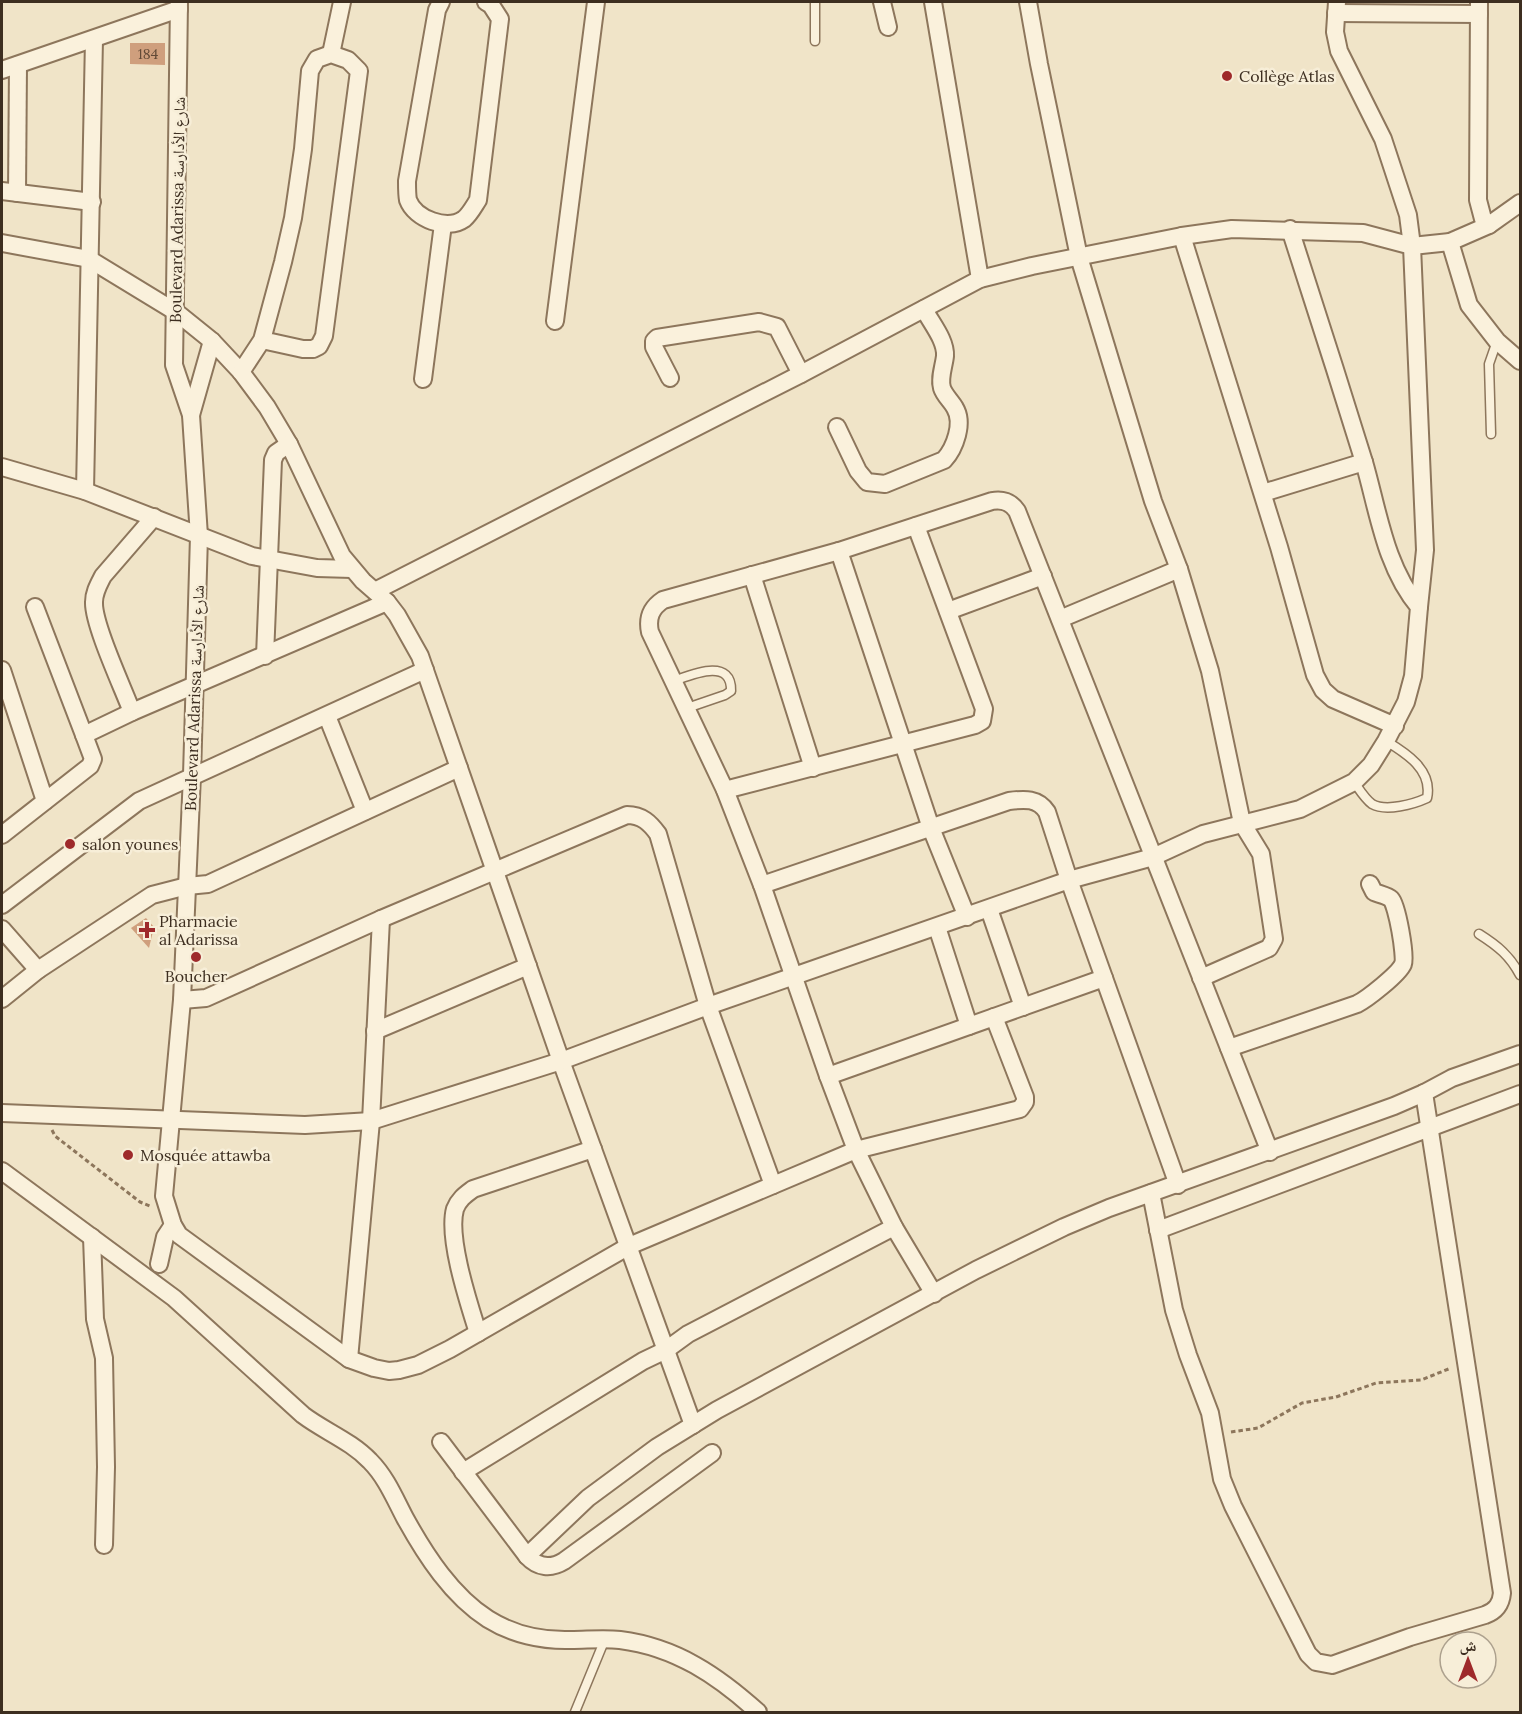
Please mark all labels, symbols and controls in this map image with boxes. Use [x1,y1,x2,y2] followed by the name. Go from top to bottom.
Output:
[138,45,159,63] house number: 184
[1239,66,1335,86] place label: Collège Atlas
[1220,69,1234,83] marker: Collège Atlas
[165,97,190,323] street label: Boulevard Adarissa شارع الأدارسة
[180,585,209,811] street label: Boulevard Adarissa شارع الأدارسة
[82,834,178,854] place label: salon younes
[63,837,77,851] marker: salon younes
[159,911,238,949] place label: Pharmacie al Adarissa
[140,923,154,937] marker: Pharmacie al Adarissa
[189,950,203,964] marker: Boucher
[165,966,227,986] place label: Boucher
[140,1145,271,1165] place label: Mosquée attawba
[121,1148,135,1162] marker: Mosquée attawba
[1438,1630,1498,1690] north arrow
[1460,1635,1477,1655] text: ش

